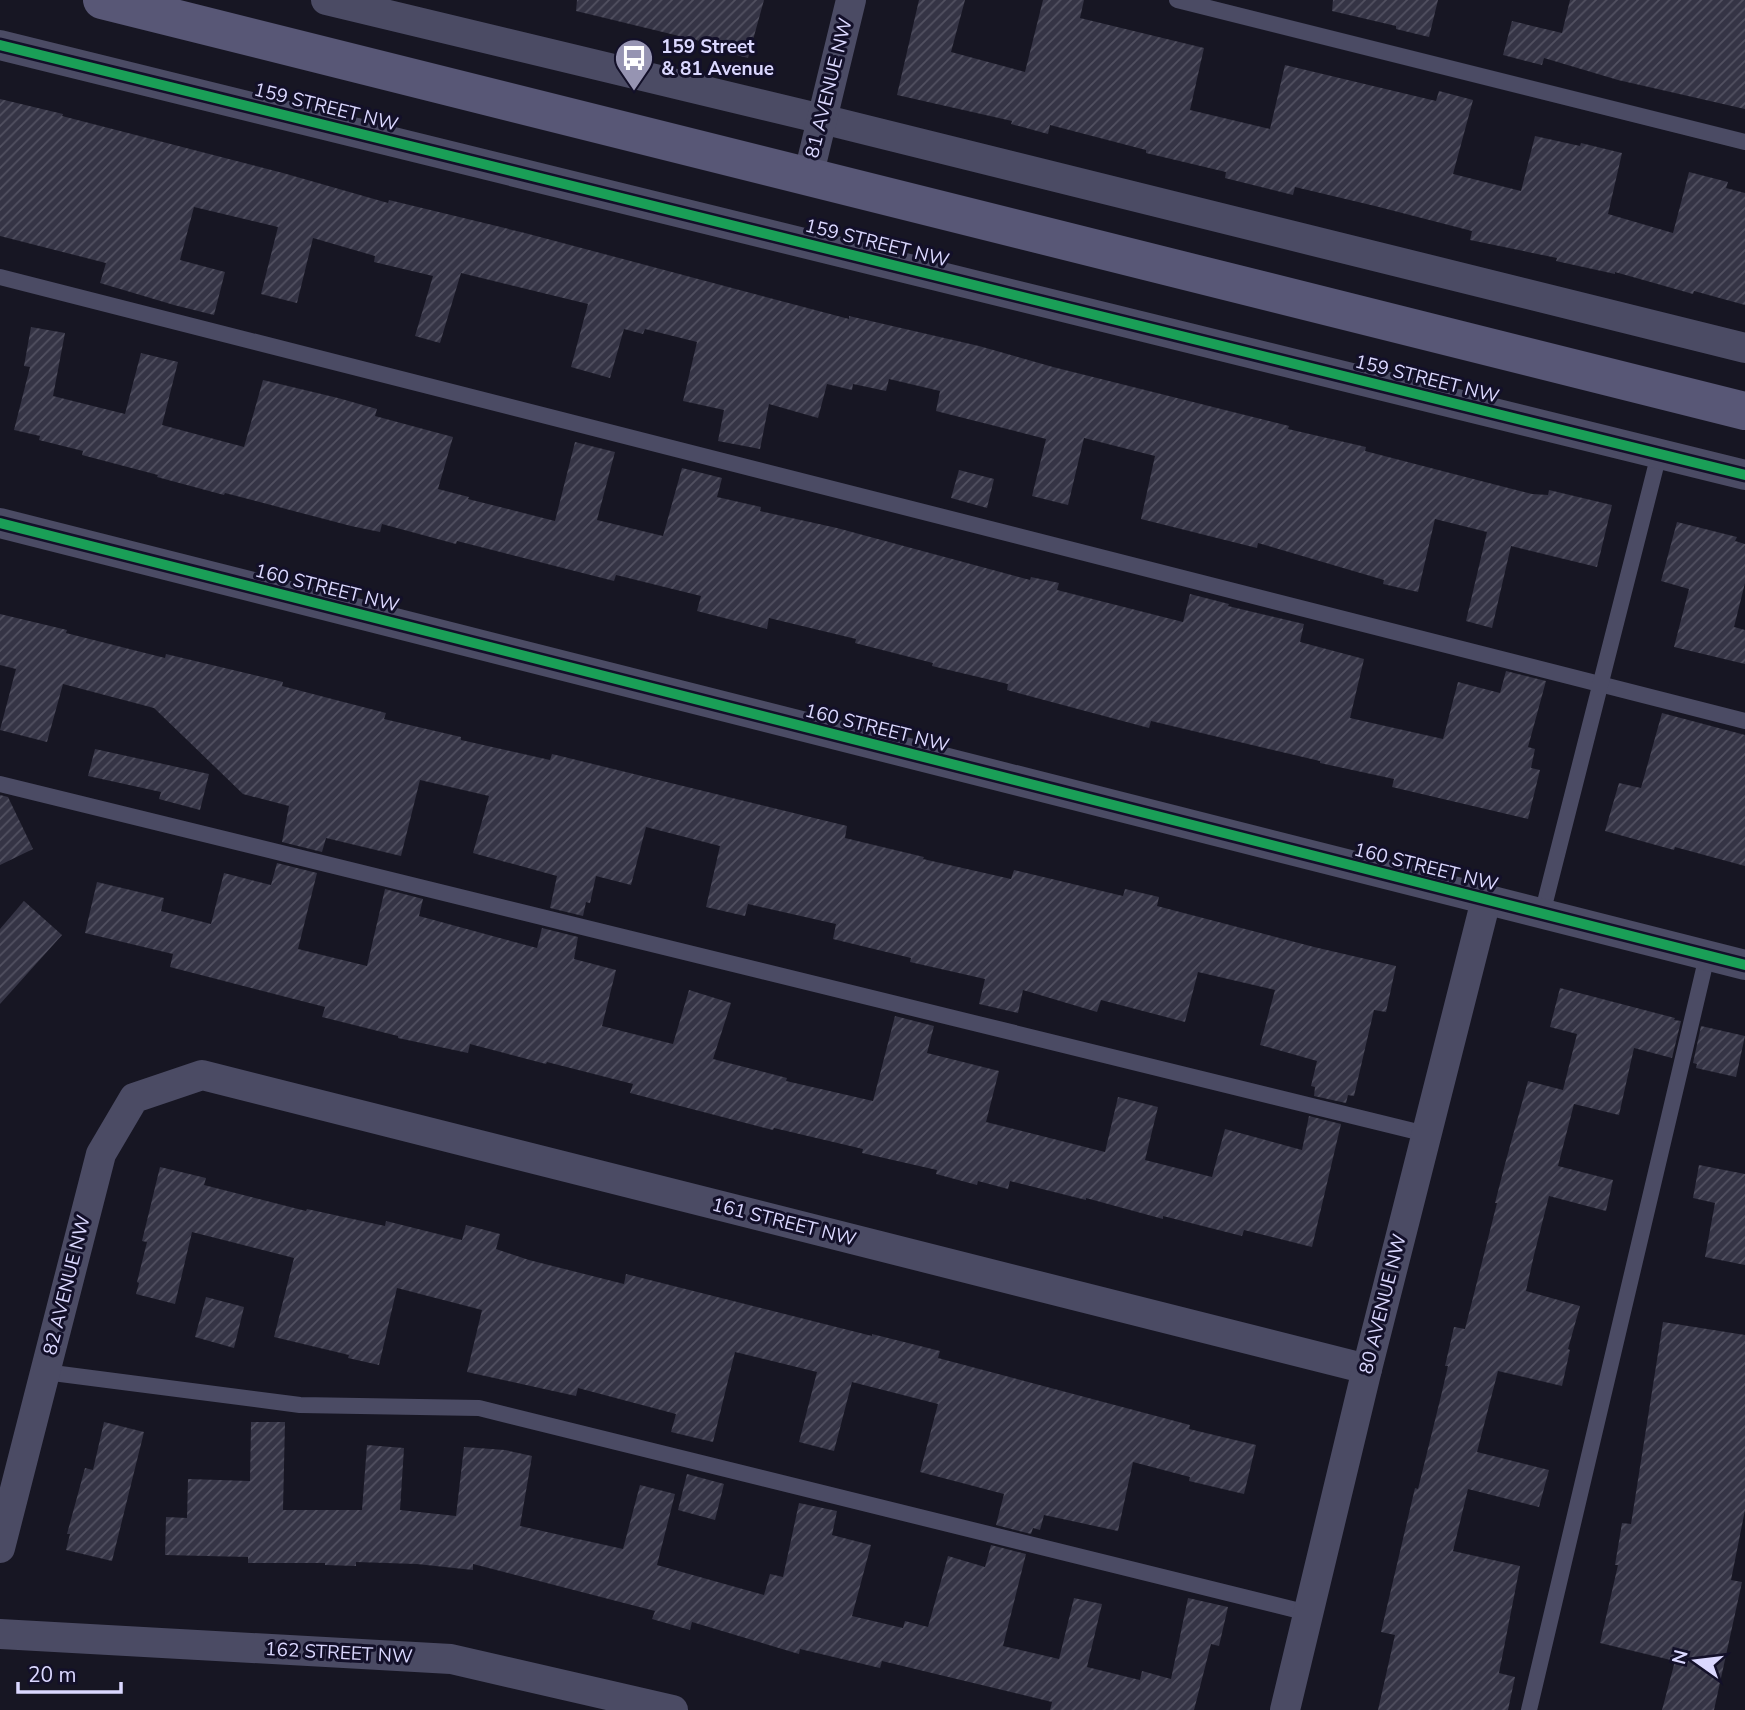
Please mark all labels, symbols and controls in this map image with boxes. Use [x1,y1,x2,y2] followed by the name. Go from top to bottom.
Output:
[799,15,859,161] street label: 81 AVENUE NW
[661,34,774,82] place label: 159 Street & 81 Avenue
[613,37,655,92] bus stop icon: 159 Street & 81 Avenue
[251,77,401,138] street label: 159 STREET NW
[802,213,952,274] street label: 159 STREET NW
[1352,349,1502,410] street label: 159 STREET NW
[252,558,402,619] street label: 160 STREET NW
[802,698,952,759] street label: 160 STREET NW
[1351,837,1501,898] street label: 160 STREET NW
[709,1192,859,1253] street label: 161 STREET NW
[37,1212,97,1358] street label: 82 AVENUE NW
[1353,1231,1413,1377] street label: 80 AVENUE NW
[1661,1626,1731,1696] north arrow
[264,1636,414,1670] street label: 162 STREET NW
[1666,1647,1695,1667] text: N
[18,1650,121,1694] scale bar
[28,1661,77,1689] text: 20 m

